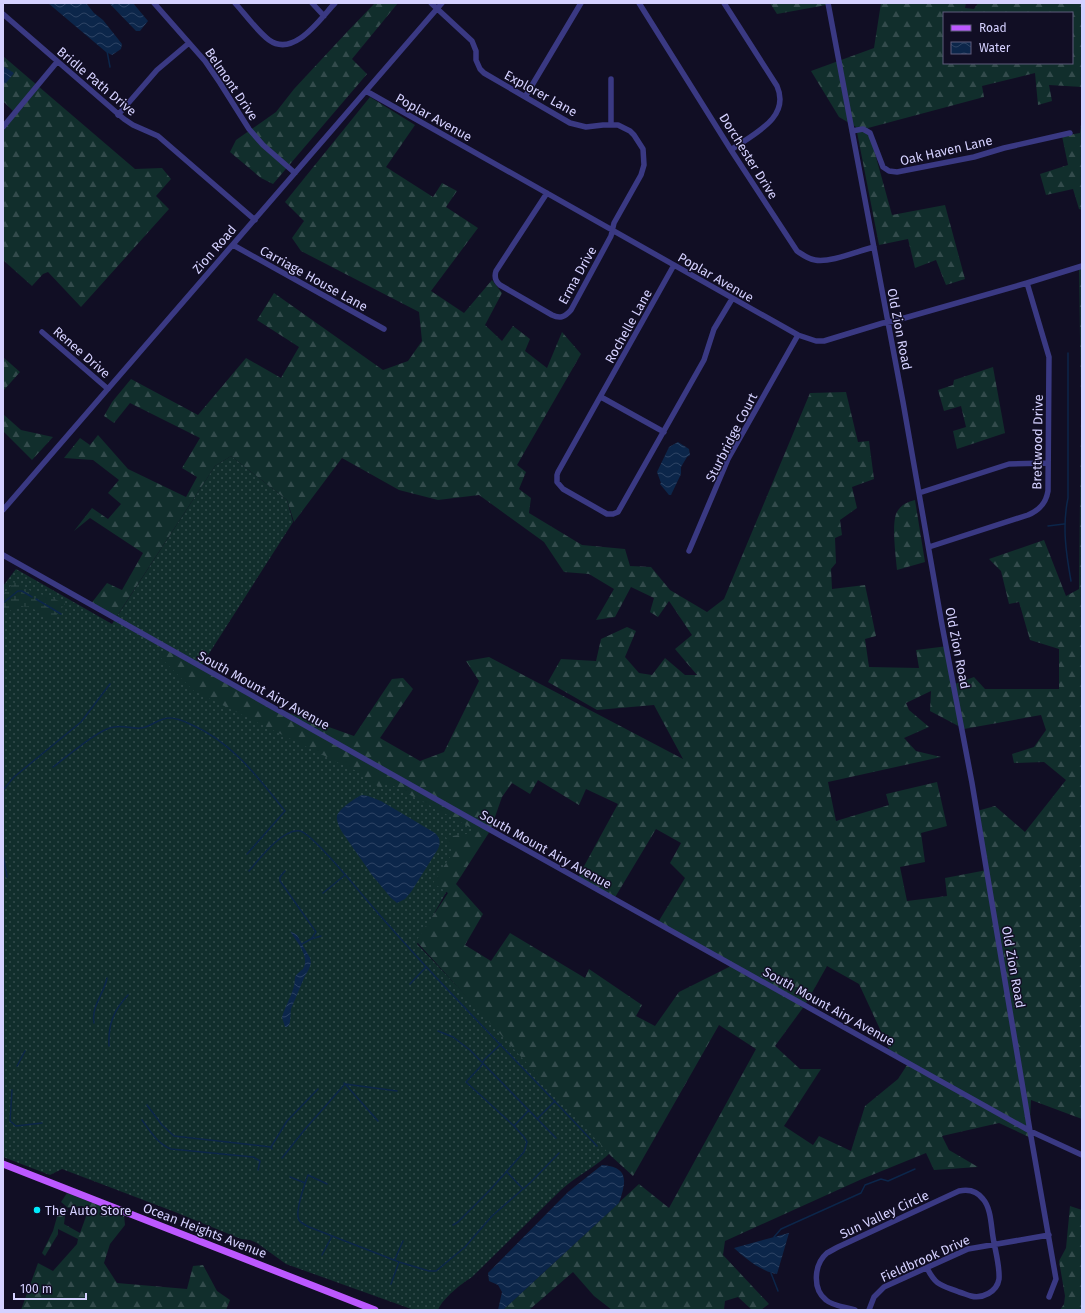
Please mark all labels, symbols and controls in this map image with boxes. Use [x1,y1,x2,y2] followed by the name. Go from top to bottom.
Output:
[943,12,1073,64] legend
[979,21,1007,35] text: Road
[979,41,1011,55] text: Water
[54,44,139,119] street label: Bridle Path Drive
[202,45,261,123] street label: Belmont Drive
[502,67,580,120] street label: Explorer Lane
[393,90,475,145] street label: Poplar Avenue
[716,111,781,202] street label: Dorchester Drive
[898,133,994,168] street label: Oak Haven Lane
[189,222,239,277] street label: Zion Road
[257,243,370,314] street label: Carriage House Lane
[555,244,600,307] street label: Erma Drive
[675,250,756,305] street label: Poplar Avenue
[602,287,655,366] street label: Rochelle Lane
[884,287,915,371] street label: Old Zion Road
[50,324,113,381] street label: Renee Drive
[703,390,760,484] street label: Sturbridge Court
[1029,394,1046,490] street label: Brettwood Drive
[942,606,973,690] street label: Old Zion Road
[195,648,332,733] street label: South Mount Airy Avenue
[477,807,614,892] street label: South Mount Airy Avenue
[999,925,1028,1009] street label: Old Zion Road
[760,964,897,1049] street label: South Mount Airy Avenue
[837,1187,931,1242] street label: Sun Valley Circle
[141,1200,269,1261] street label: Ocean Heights Avenue
[45,1203,131,1218] place label: The Auto Store
[32,1205,42,1215] marker: The Auto Store
[878,1232,972,1285] street label: Fieldbrook Drive
[14,1275,86,1301] scale bar
[20,1282,52,1296] text: 100 m

